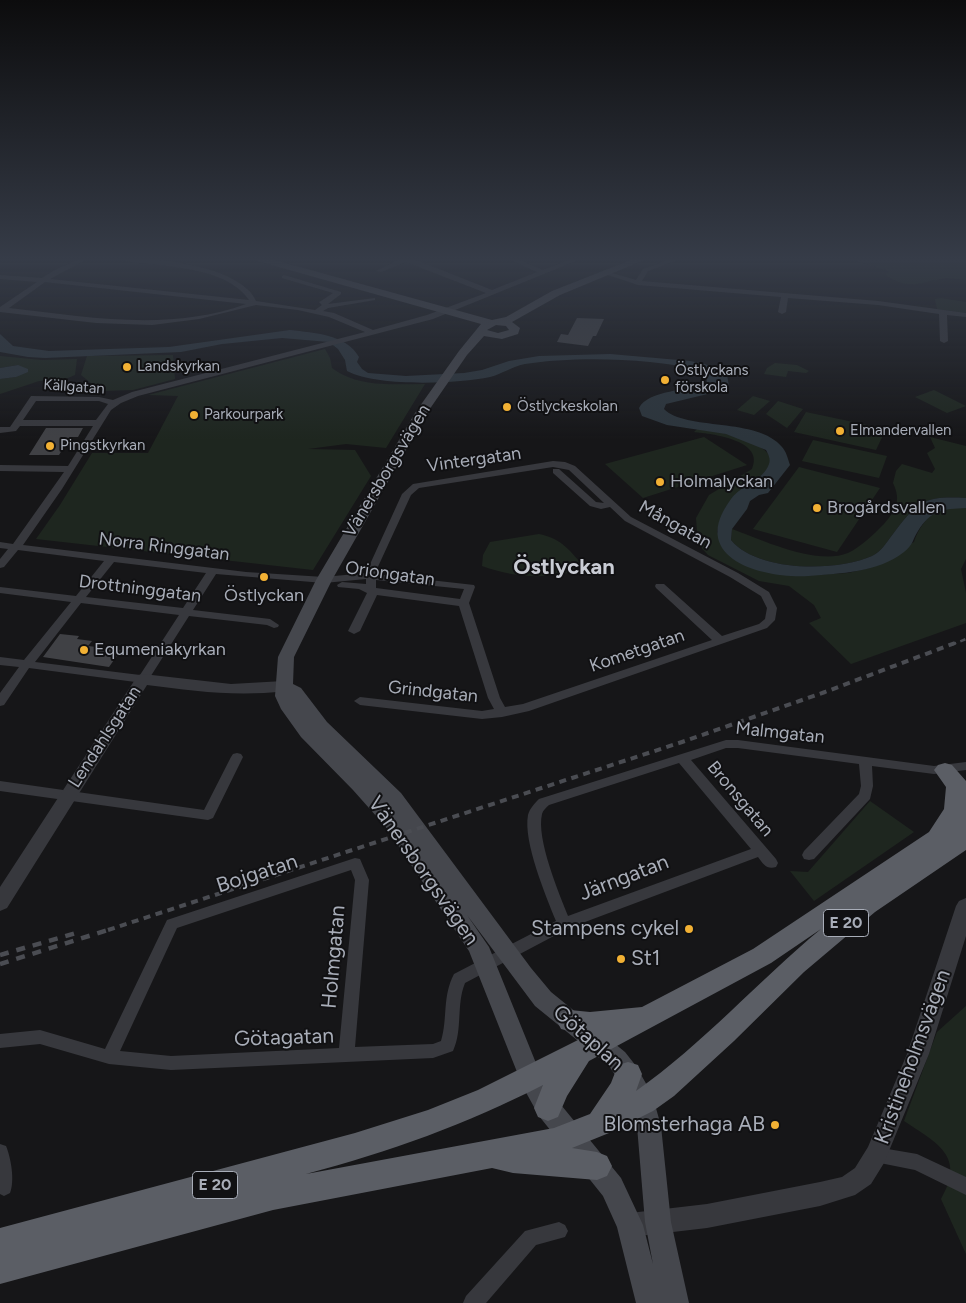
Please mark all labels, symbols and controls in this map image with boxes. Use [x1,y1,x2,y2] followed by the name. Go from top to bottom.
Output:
[137,358,220,376] place label: Landskyrkan
[121,361,133,373] marker: Landskyrkan
[675,362,749,397] place label: Östlyckans förskola
[659,374,671,386] marker: Östlyckans förskola
[43,376,105,398] street label: Källgatan
[517,398,618,416] place label: Östlyckeskolan
[339,401,435,541] street label: Vänersborgsvägen
[501,401,513,413] marker: Östlyckeskolan
[204,406,283,424] place label: Parkourpark
[188,409,200,421] marker: Parkourpark
[850,422,951,440] place label: Elmandervallen
[834,425,846,437] marker: Elmandervallen
[60,437,145,455] place label: Pingstkyrkan
[44,440,56,452] marker: Pingstkyrkan
[425,443,523,477] street label: Vintergatan
[670,471,773,493] place label: Holmalyckan
[654,476,666,488] marker: Holmalyckan
[635,496,715,554] street label: Mångatan
[827,497,945,519] place label: Brogårdsvallen
[811,502,823,514] marker: Brogårdsvallen
[97,528,231,566] street label: Norra Ringgatan
[513,555,615,581] district label: Östlyckan
[344,557,436,591] street label: Oriongatan
[78,571,202,607] street label: Drottninggatan
[258,571,270,583] marker: Östlyckan
[224,585,304,607] place label: Östlyckan
[587,625,687,677] street label: Kometgatan
[94,639,226,661] place label: Equmeniakyrkan
[78,644,90,656] marker: Equmeniakyrkan
[387,677,479,707] street label: Grindgatan
[64,682,146,792] street label: Lendahlsgatan
[734,718,826,748] street label: Malmgatan
[702,757,778,841] street label: Bronsgatan
[362,792,484,950] street label: Vänersborgsvägen
[213,849,301,899] street label: Bojgatan
[576,849,672,907] street label: Järngatan
[317,904,351,1010] street label: Holmgatan
[824,910,868,936] road number: E 20
[531,916,679,942] place label: Stampens cykel
[683,923,695,935] marker: Stampens cykel
[631,946,661,972] place label: St1
[615,953,627,965] marker: St1
[870,966,956,1148] street label: Kristineholmsvägen
[548,1000,628,1076] street label: Götaplan
[234,1024,334,1052] street label: Götagatan
[604,1112,765,1138] place label: Blomsterhaga AB
[769,1119,781,1131] marker: Blomsterhaga AB
[192,1172,238,1198] road number: E 20

